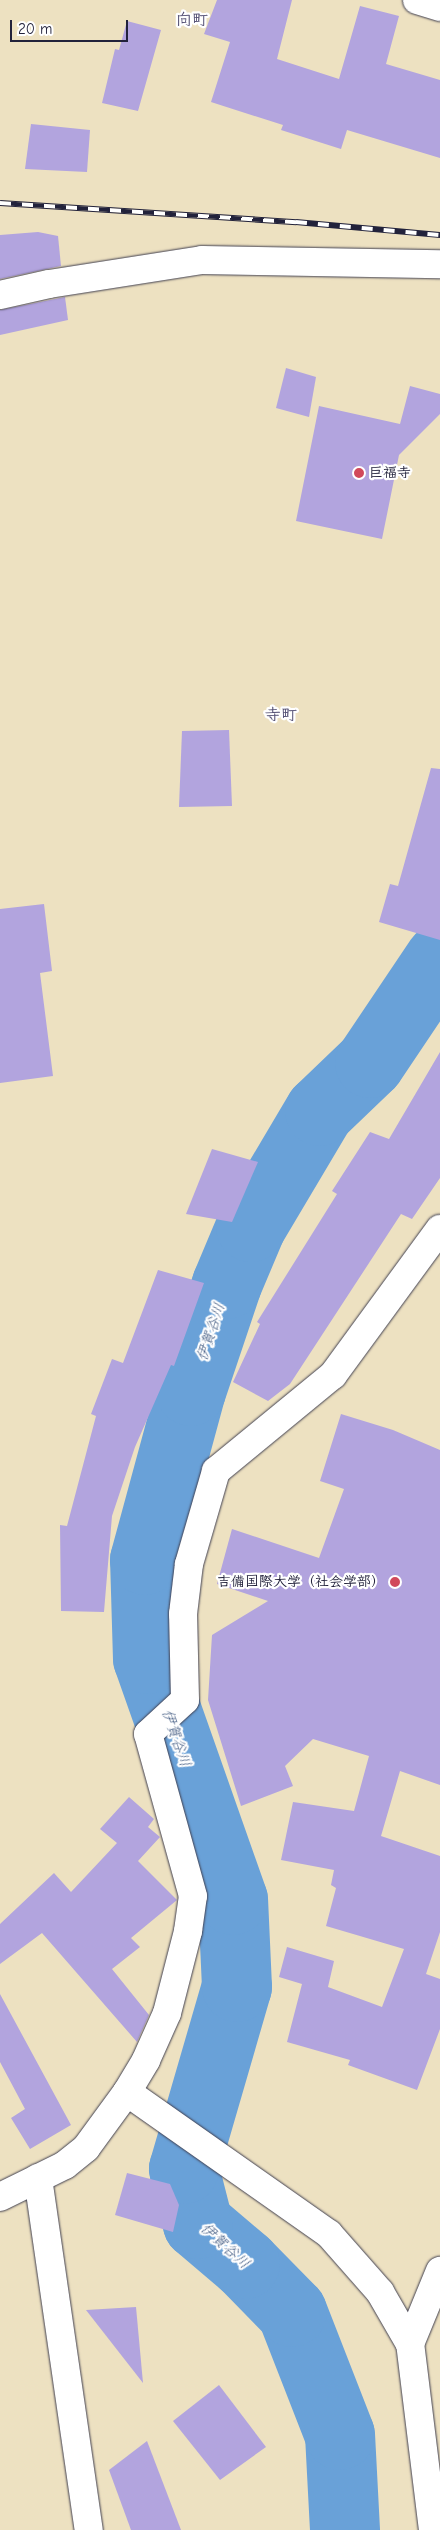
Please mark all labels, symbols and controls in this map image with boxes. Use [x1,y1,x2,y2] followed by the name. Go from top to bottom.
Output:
[12,10,130,42] scale bar
[176,10,208,30] district label: 向町
[18,20,52,38] text: 20 m
[369,465,411,481] place label: 巨福寺
[353,467,365,479] marker: 巨福寺
[265,705,297,725] district label: 寺町
[193,1301,229,1363] water label: 伊賀谷川
[217,1574,385,1590] place label: 吉備国際大学（社会学部）
[389,1576,401,1588] marker: 吉備国際大学（社会学部）
[158,1707,194,1769] water label: 伊賀谷川
[197,2219,253,2273] water label: 伊賀谷川

